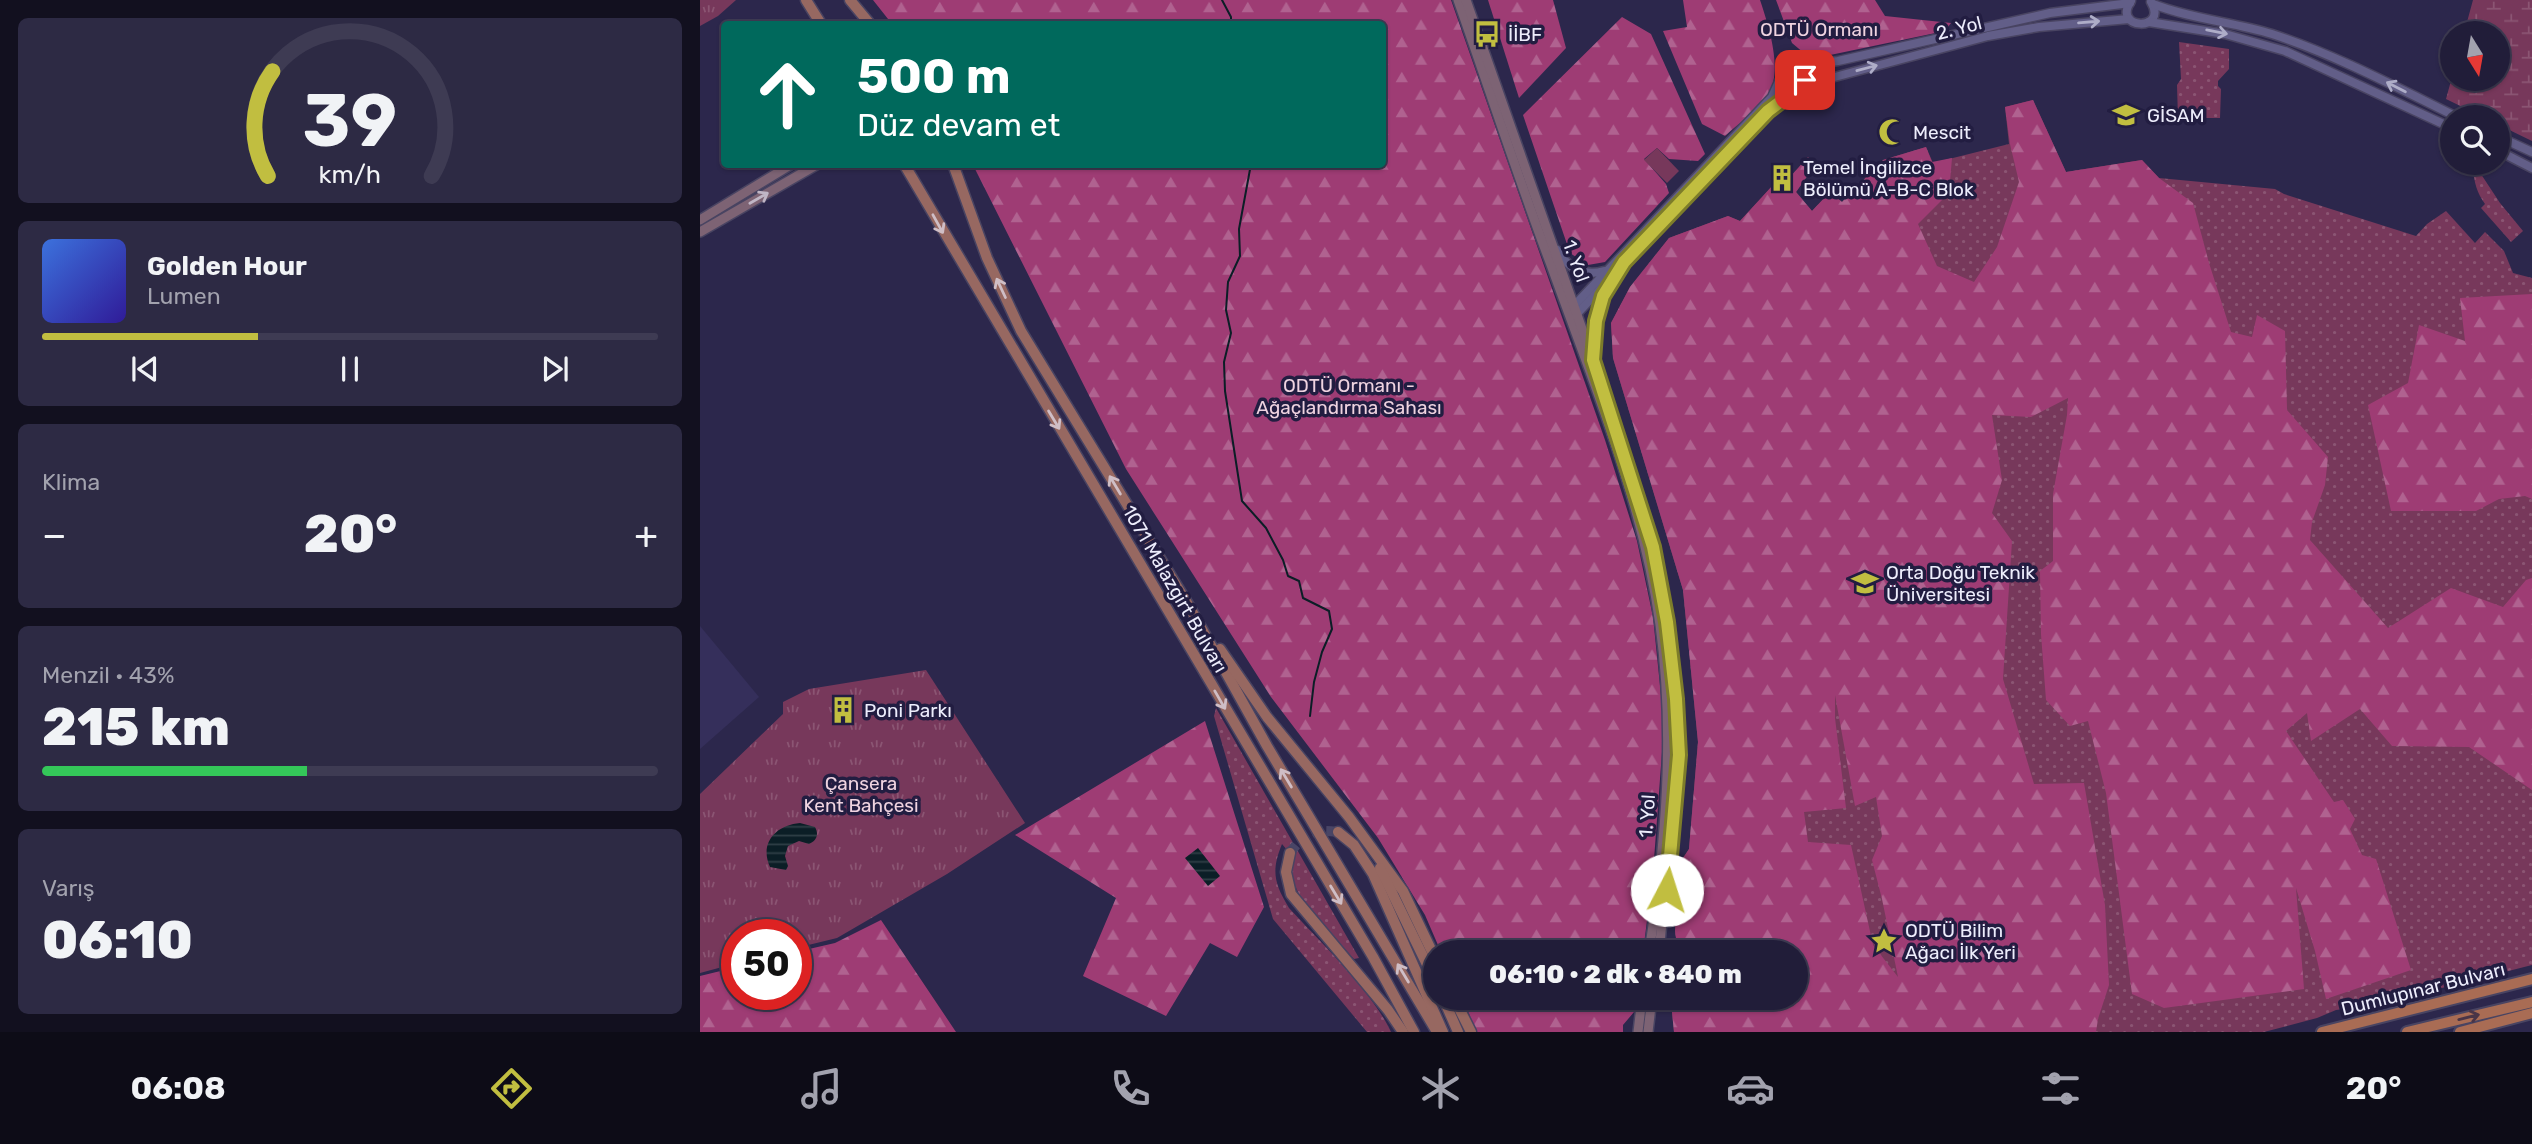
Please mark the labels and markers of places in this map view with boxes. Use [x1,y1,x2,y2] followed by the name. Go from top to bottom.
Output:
[1472,19,1502,49] bus stop icon: İİBF
[1508,23,1542,46] place label: İİBF
[1775,50,1835,110] pin
[2111,100,2141,130] school or university icon: GİSAM
[2147,104,2205,127] place label: GİSAM
[1877,117,1907,147] mosque icon: Mescit
[1913,121,1972,144] place label: Mescit
[1803,156,1974,201] place label: Temel İngilizce Bölümü A-B-C Blok
[1767,163,1797,193] building icon: Temel İngilizce Bölümü A-B-C Blok
[1886,561,2035,606] place label: Orta Doğu Teknik Üniversitesi
[1850,568,1880,598] school or university icon: Orta Doğu Teknik Üniversitesi
[828,695,858,725] building icon: Poni Parkı
[864,699,952,722] place label: Poni Parkı
[1905,919,2016,964] place label: ODTÜ Bilim Ağacı İlk Yeri
[1869,926,1899,956] place icon: ODTÜ Bilim Ağacı İlk Yeri

